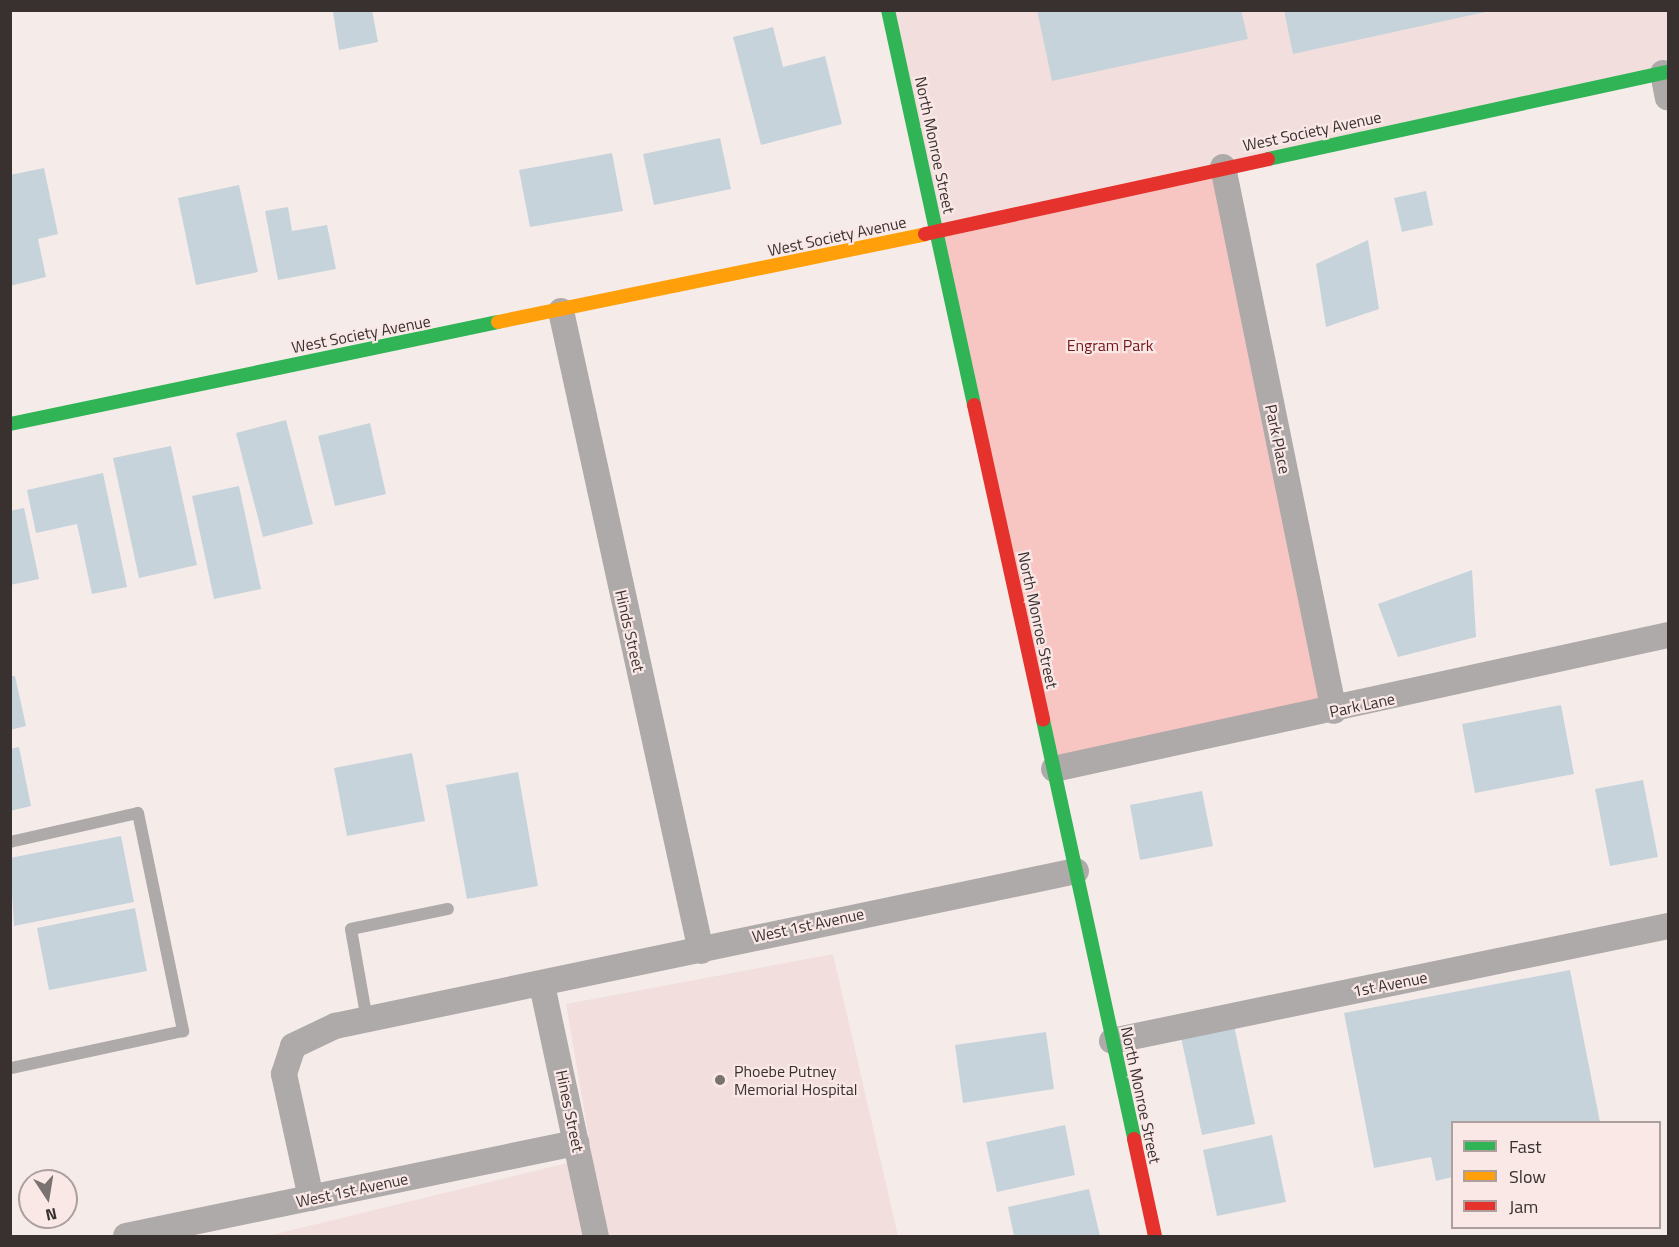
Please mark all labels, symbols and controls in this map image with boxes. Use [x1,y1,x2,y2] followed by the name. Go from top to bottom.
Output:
[911,75,959,215] street label: North Monroe Street
[1241,107,1383,155] street label: West Society Avenue
[766,212,908,260] street label: West Society Avenue
[290,311,432,357] street label: West Society Avenue
[1067,335,1153,355] park label: Engram Park
[1261,403,1295,475] street label: Park Place
[1014,550,1062,690] street label: North Monroe Street
[611,588,649,674] street label: Hinds Street
[1327,689,1397,721] street label: Park Lane
[750,904,866,946] street label: West 1st Avenue
[1351,967,1429,1001] street label: 1st Avenue
[1117,1025,1165,1165] street label: North Monroe Street
[734,1061,857,1099] place label: Phoebe Putney Memorial Hospital
[552,1068,588,1154] street label: Hines Street
[711,1071,729,1089] marker: Phoebe Putney Memorial Hospital
[1451,1121,1661,1229] legend
[1509,1133,1542,1160] text: Fast
[1509,1163,1546,1190] text: Slow
[18,1169,78,1229] north arrow
[294,1169,410,1211] street label: West 1st Avenue
[1509,1193,1538,1220] text: Jam
[43,1202,59,1228] text: N

